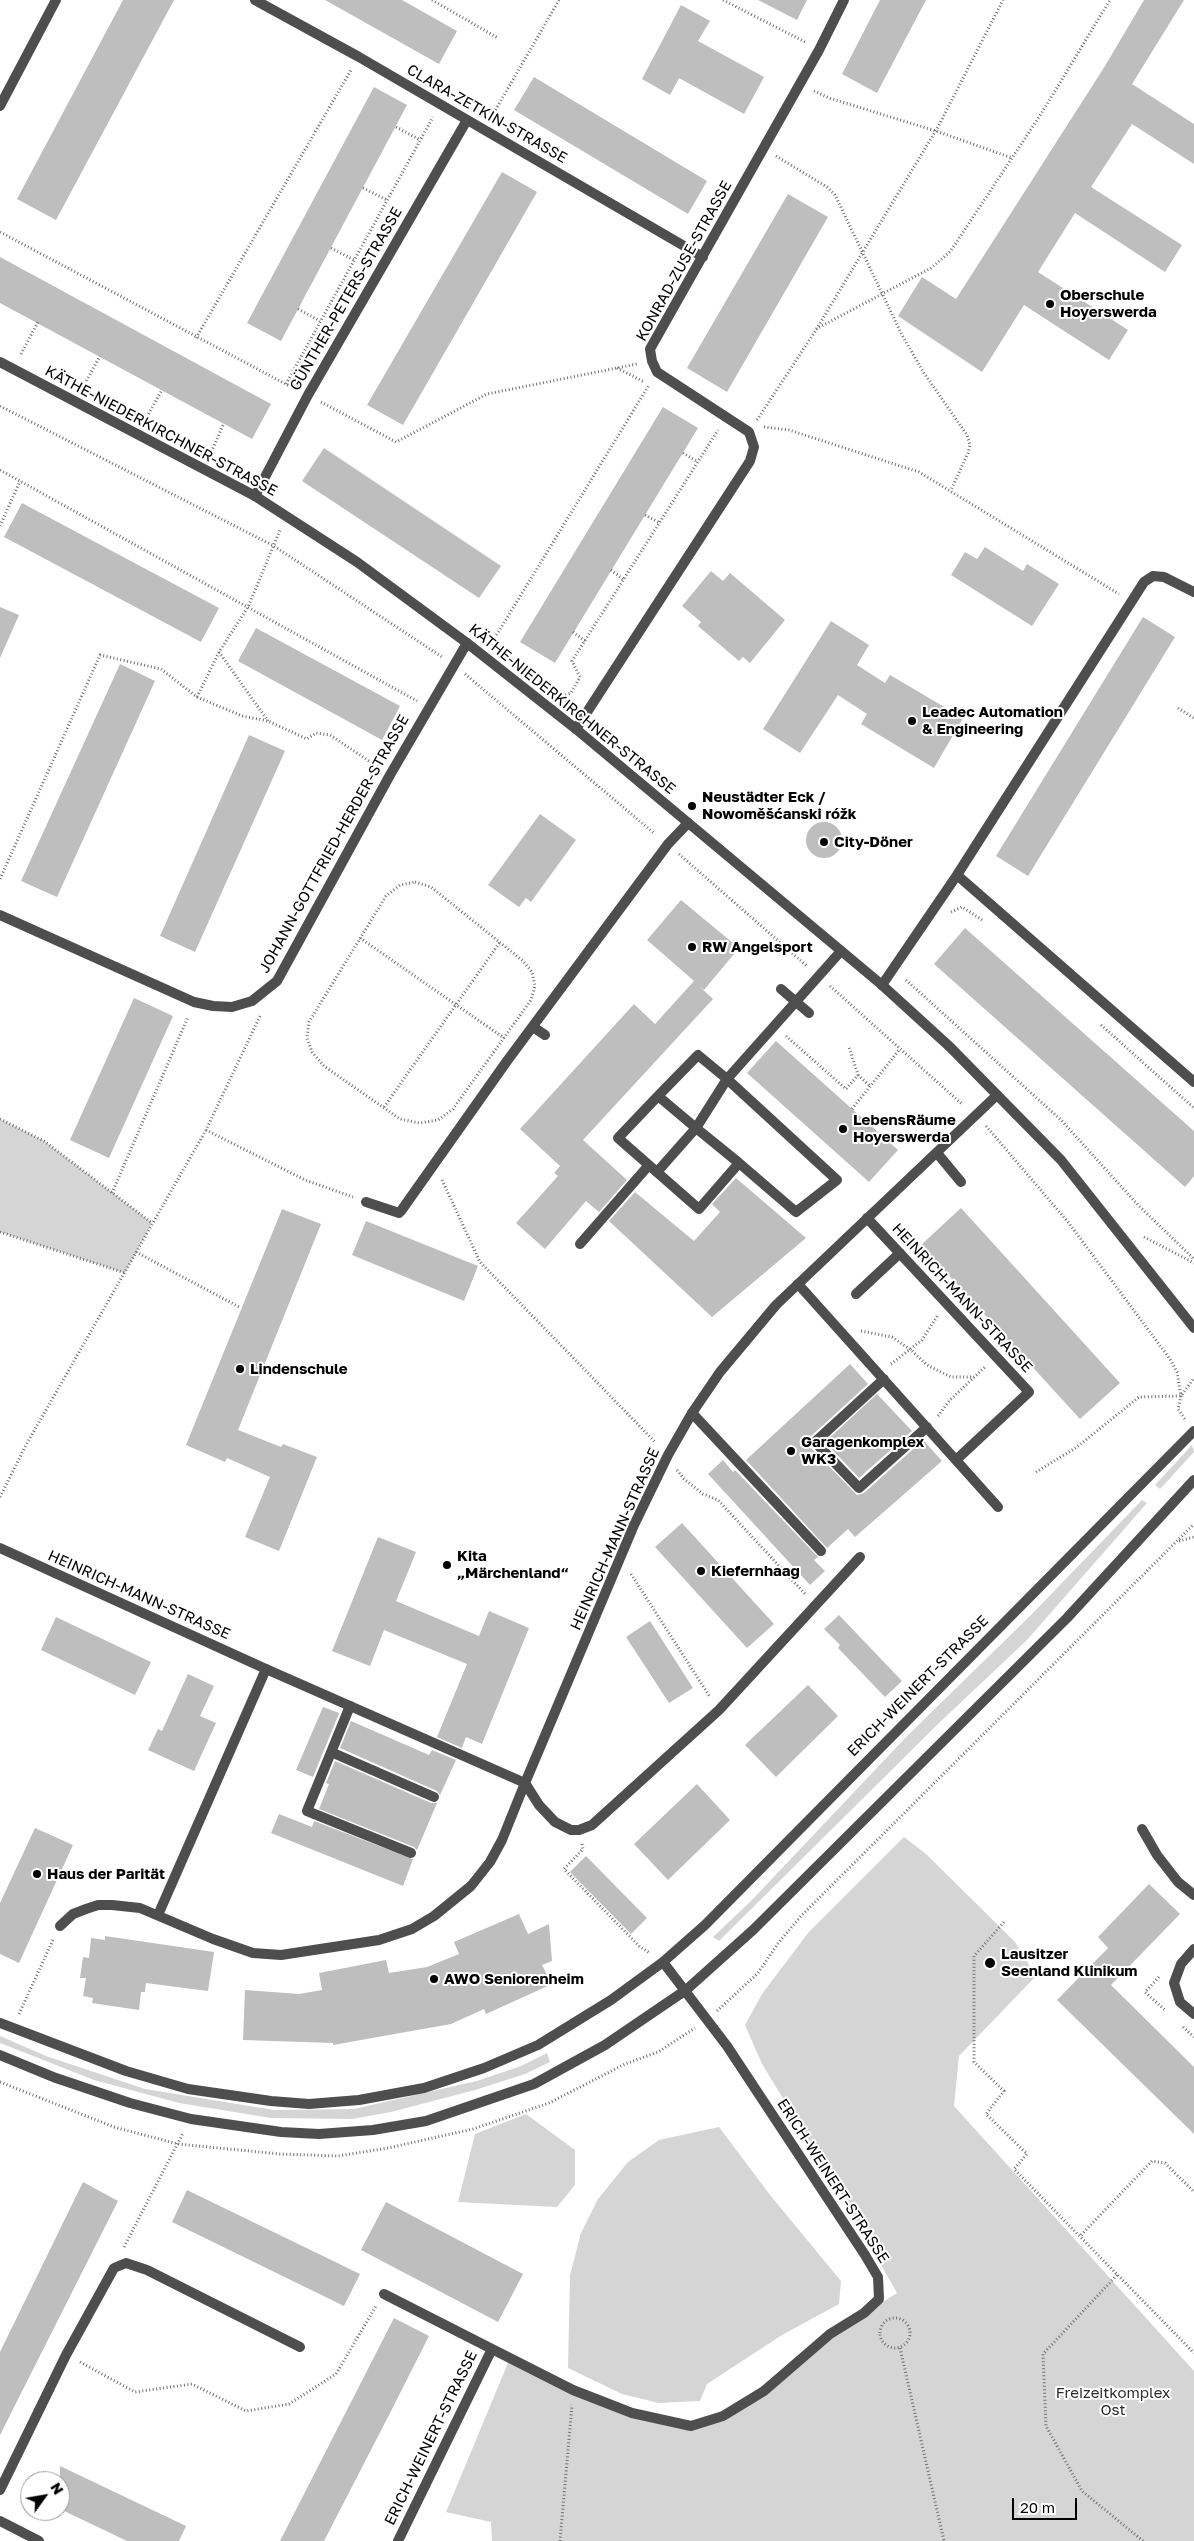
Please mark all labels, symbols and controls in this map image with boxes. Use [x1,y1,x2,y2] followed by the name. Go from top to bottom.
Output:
[404,61,570,167] street label: CLARA-ZETKIN-STRASSE
[632,178,736,344] street label: KONRAD-ZUSE-STRASSE
[286,204,406,394] street label: GÜNTHER-PETERS-STRASSE
[1060,286,1157,321] place label: Oberschule Hoyerswerda
[1044,298,1056,310] marker: Oberschule Hoyerswerda
[42,362,280,500] street label: KÄTHE-NIEDERKIRCHNER-STRASSE
[465,620,679,798] street label: KÄTHE-NIEDERKIRCHNER-STRASSE
[922,703,1063,738] place label: Leadec Automation & Engineering
[255,712,413,976] street label: JOHANN-GOTTFRIED-HERDER-STRASSE
[906,715,918,727] marker: Leadec Automation & Engineering
[702,788,856,823] place label: Neustädter Eck / Nowoměšćanski róžk
[686,800,698,812] marker: Neustädter Eck / Nowoměšćanski róžk
[834,833,913,851] place label: City-Döner
[818,836,830,848] marker: City-Döner
[702,938,813,956] place label: RW Angelsport
[686,941,698,953] marker: RW Angelsport
[853,1111,956,1146] place label: LebensRäume Hoyerswerda
[837,1123,849,1135] marker: LebensRäume Hoyerswerda
[888,1220,1036,1376] street label: HEINRICH-MANN-STRASSE
[250,1360,348,1378] place label: Lindenschule
[234,1363,246,1375] marker: Lindenschule
[801,1433,924,1468] place label: Garagenkomplex WK3
[567,1445,663,1633] street label: HEINRICH-MANN-STRASSE
[785,1445,797,1457] marker: Garagenkomplex WK3
[45,1547,233,1643] street label: HEINRICH-MANN-STRASSE
[457,1547,569,1582] place label: Kita „Märchenland“
[441,1559,453,1571] marker: Kita „Märchenland“
[711,1562,800,1580] place label: Kiefernhaag
[695,1565,707,1577] marker: Kiefernhaag
[844,1612,992,1760] street label: ERICH-WEINERT-STRASSE
[47,1865,165,1883] place label: Haus der Parität
[31,1868,43,1880] marker: Haus der Parität
[1001,1945,1137,1980] place label: Lausitzer Seenland Klinikum
[983,1956,997,1970] marker: Lausitzer Seenland Klinikum
[444,1970,584,1988] place label: AWO Seniorenheim
[428,1973,440,1985] marker: AWO Seniorenheim
[773,2096,893,2266] street label: ERICH-WEINERT-STRASSE
[381,2348,481,2528] street label: ERICH-WEINERT-STRASSE
[1056,2384,1170,2419] park label: Freizeitkomplex Ost
[20,2471,70,2521] north arrow
[47,2479,67,2497] text: N
[1014,2488,1079,2520] scale bar
[1020,2498,1055,2516] text: 20 m

